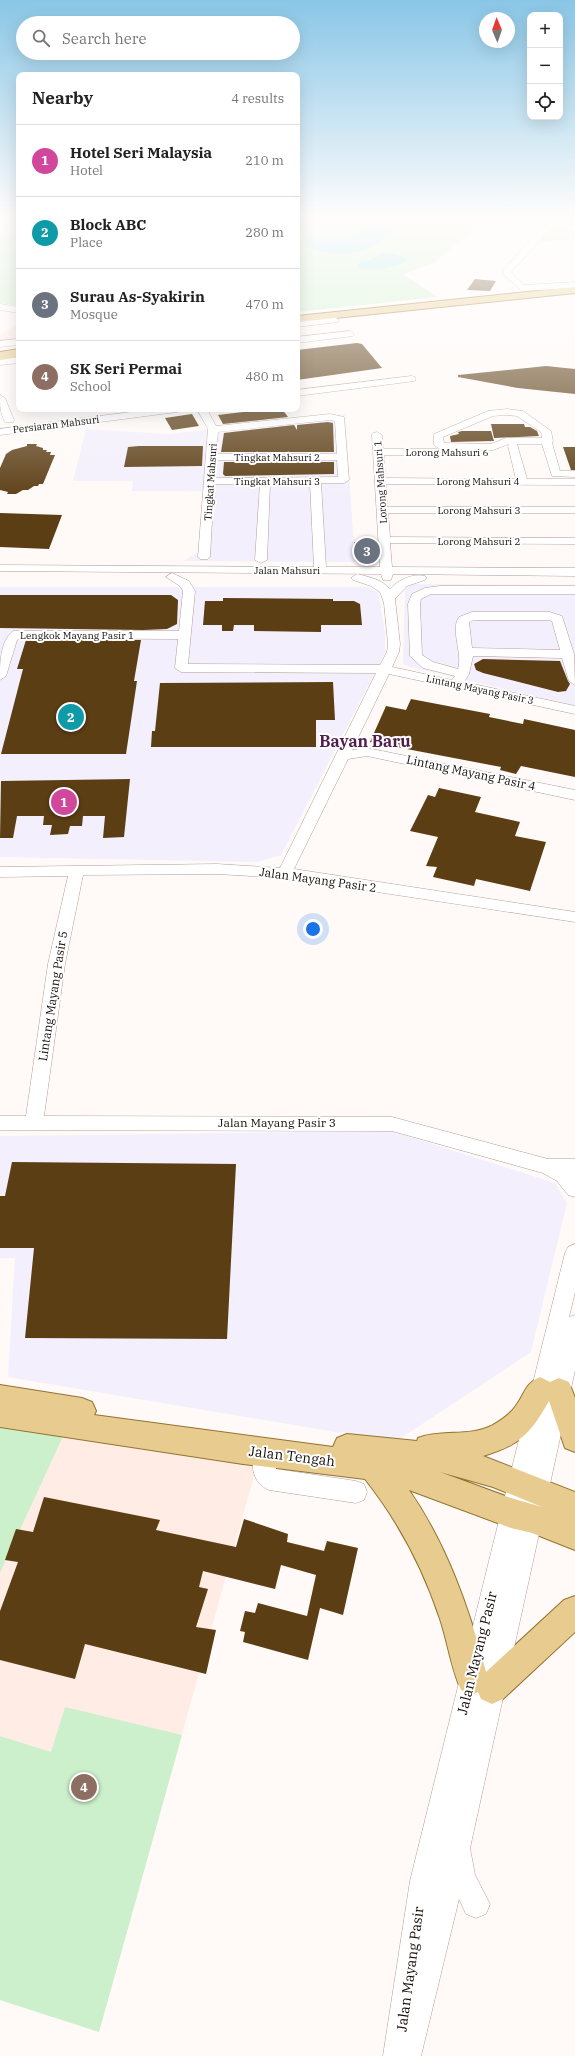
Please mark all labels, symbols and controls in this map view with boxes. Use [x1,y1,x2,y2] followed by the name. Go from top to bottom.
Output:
[479,12,515,48] north arrow
[527,12,563,120] map controls
[527,12,563,48] button: +
[16,16,300,60] search box
[30,27,52,49] icon: search
[62,29,147,48] text: Search here
[527,48,563,84] button: −
[527,84,563,120] button: locate
[32,87,93,109] text: Nearby
[231,90,284,107] text: 4 results
[70,143,212,162] text: Hotel Seri Malaysia
[41,152,49,169] text: 1
[245,152,284,169] text: 210 m
[70,162,103,179] text: Hotel
[70,215,146,234] text: Block ABC
[41,224,49,241] text: 2
[245,224,284,241] text: 280 m
[70,234,103,251] text: Place
[70,287,205,306] text: Surau As-Syakirin
[41,296,49,313] text: 3
[245,296,284,313] text: 470 m
[70,306,118,323] text: Mosque
[70,359,182,378] text: SK Seri Permai
[41,368,49,385] text: 4
[245,368,284,385] text: 480 m
[70,378,111,395] text: School
[12,413,100,436] street label: Persiaran Mahsuri
[371,440,390,524] street label: Lorong Mahsuri 1
[201,443,220,521] street label: Tingkat Mahsuri
[405,446,489,459] street label: Lorong Mahsuri 6
[234,451,320,464] street label: Tingkat Mahsuri 2
[234,475,320,488] street label: Tingkat Mahsuri 3
[436,475,520,488] street label: Lorong Mahsuri 4
[437,504,521,517] street label: Lorong Mahsuri 3
[437,535,521,548] street label: Lorong Mahsuri 2
[354,536,380,566] pin: 3
[254,564,320,577] street label: Jalan Mahsuri
[20,629,134,642] street label: Lengkok Mayang Pasir 1
[425,672,535,707] street label: Lintang Mayang Pasir 3
[58,702,84,732] pin: 2
[319,731,411,751] district label: Bayan Baru
[405,751,537,794] street label: Lintang Mayang Pasir 4
[51,787,77,817] pin: 1
[259,864,378,895] street label: Jalan Mayang Pasir 2
[303,919,323,939] your location
[35,930,70,1062] street label: Lintang Mayang Pasir 5
[218,1115,336,1130] street label: Jalan Mayang Pasir 3
[248,1442,336,1470] street label: Jalan Tengah
[453,1589,501,1716] street label: Jalan Mayang Pasir
[71,1772,97,1802] pin: 4
[392,1905,428,2033] street label: Jalan Mayang Pasir

